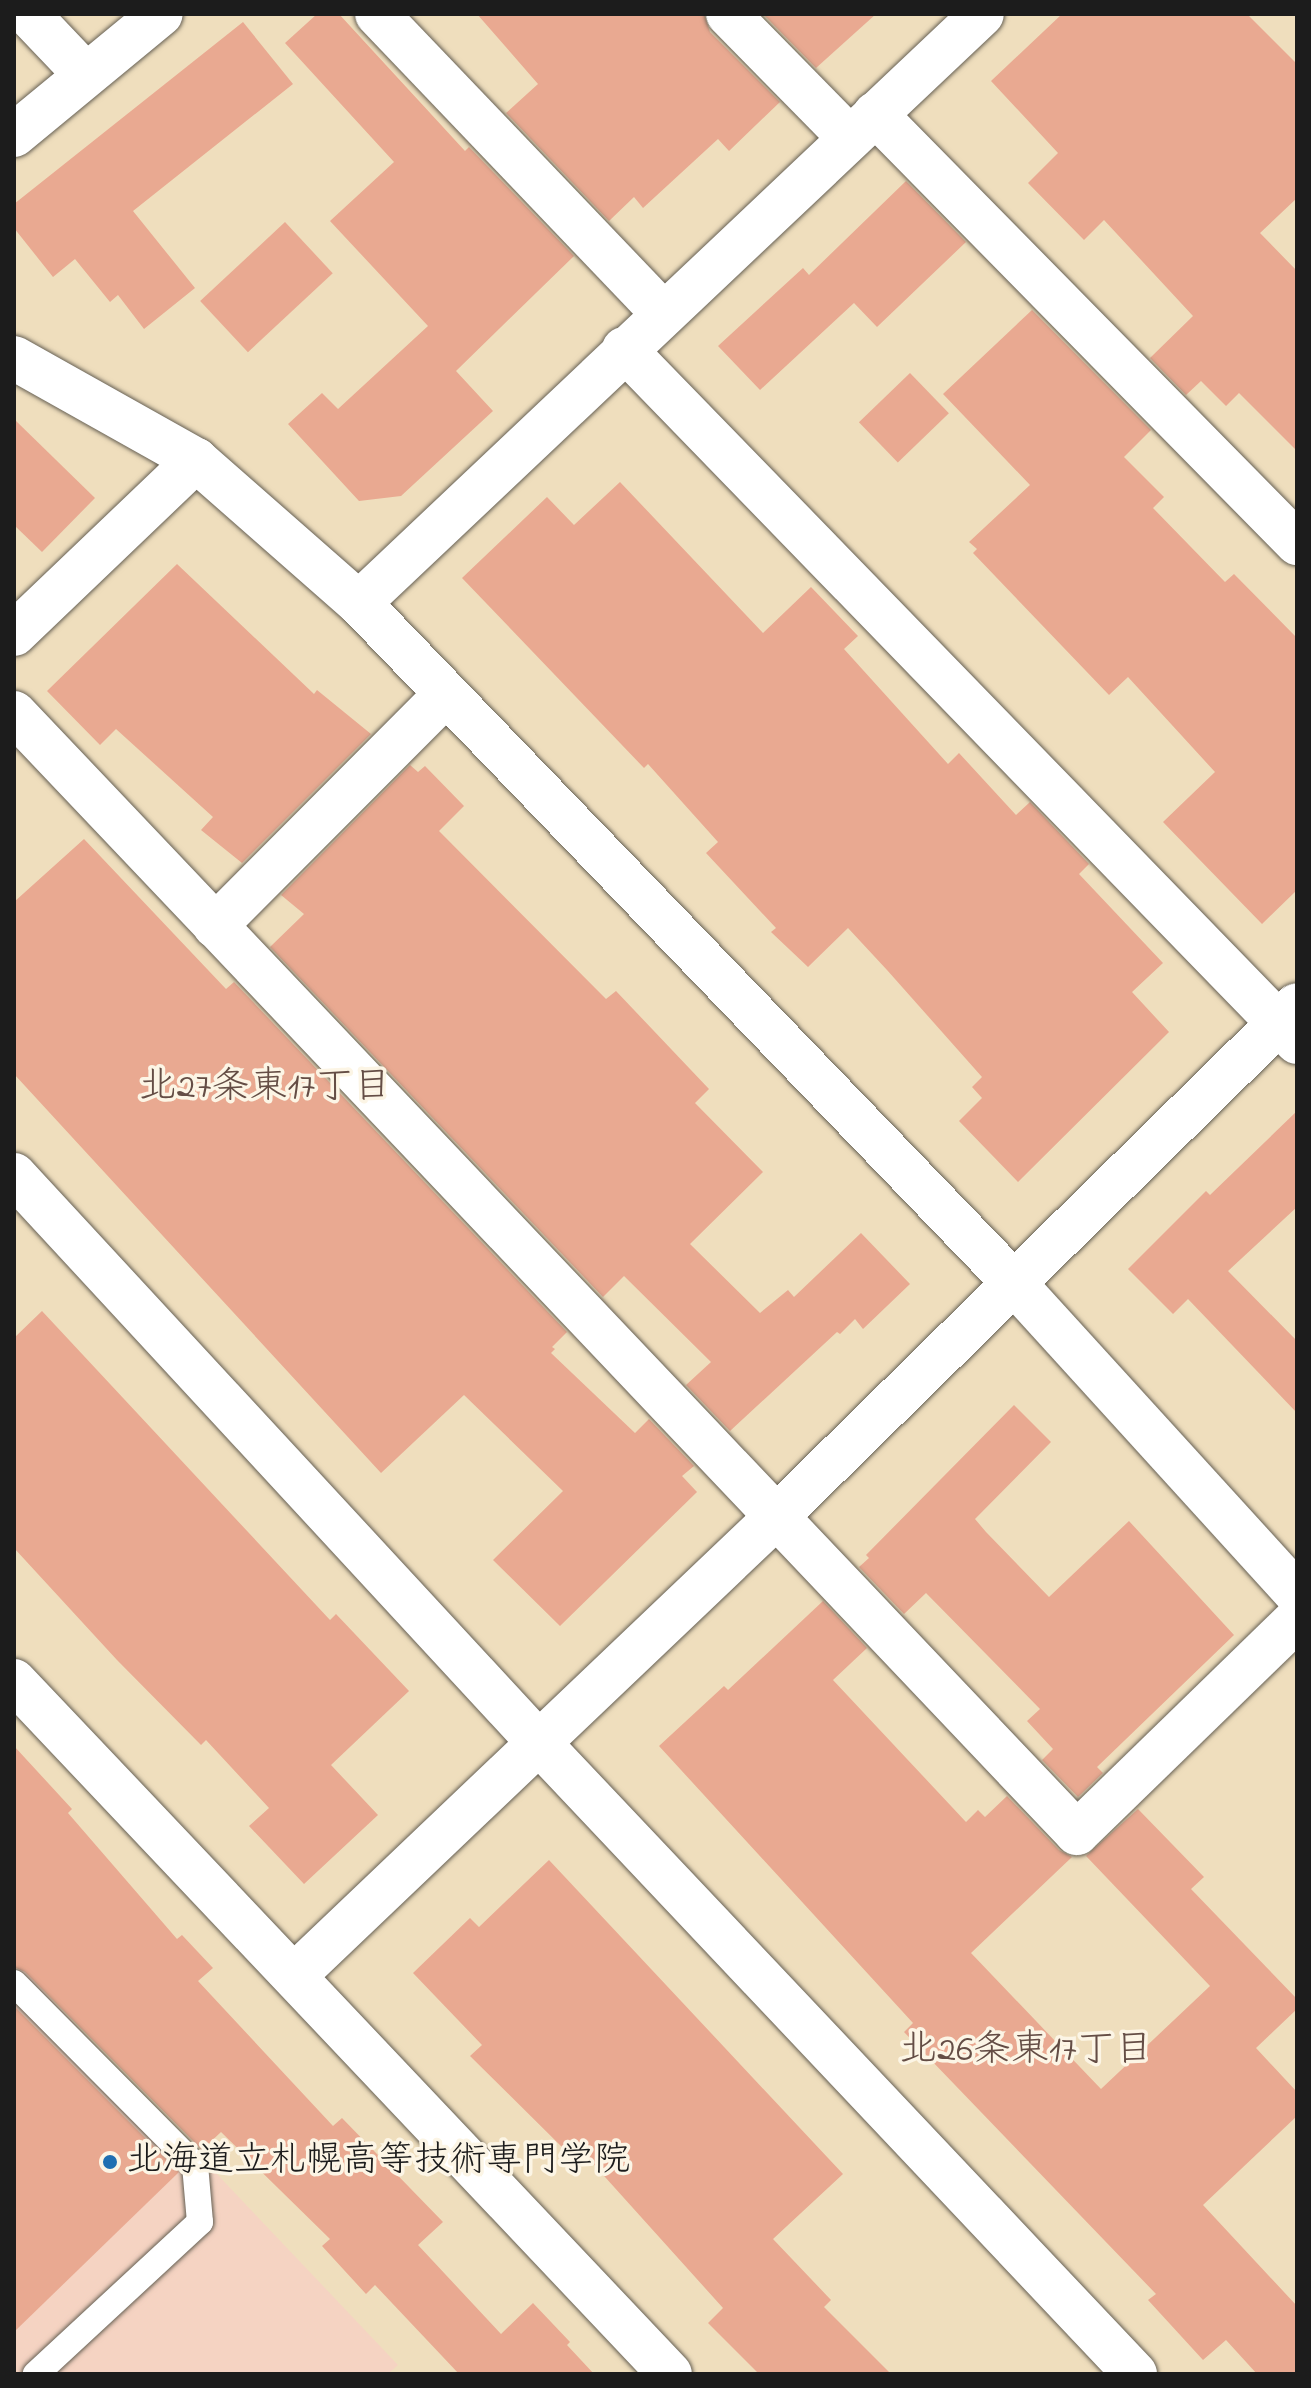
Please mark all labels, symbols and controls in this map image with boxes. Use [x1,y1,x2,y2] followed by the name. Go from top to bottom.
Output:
[139,1066,391,1112] district label: 北27条東17丁目
[899,2029,1153,2075] district label: 北26条東17丁目
[126,2140,630,2184] place label: 北海道立札幌高等技術専門学院
[101,2153,119,2171] marker: 北海道立札幌高等技術専門学院

